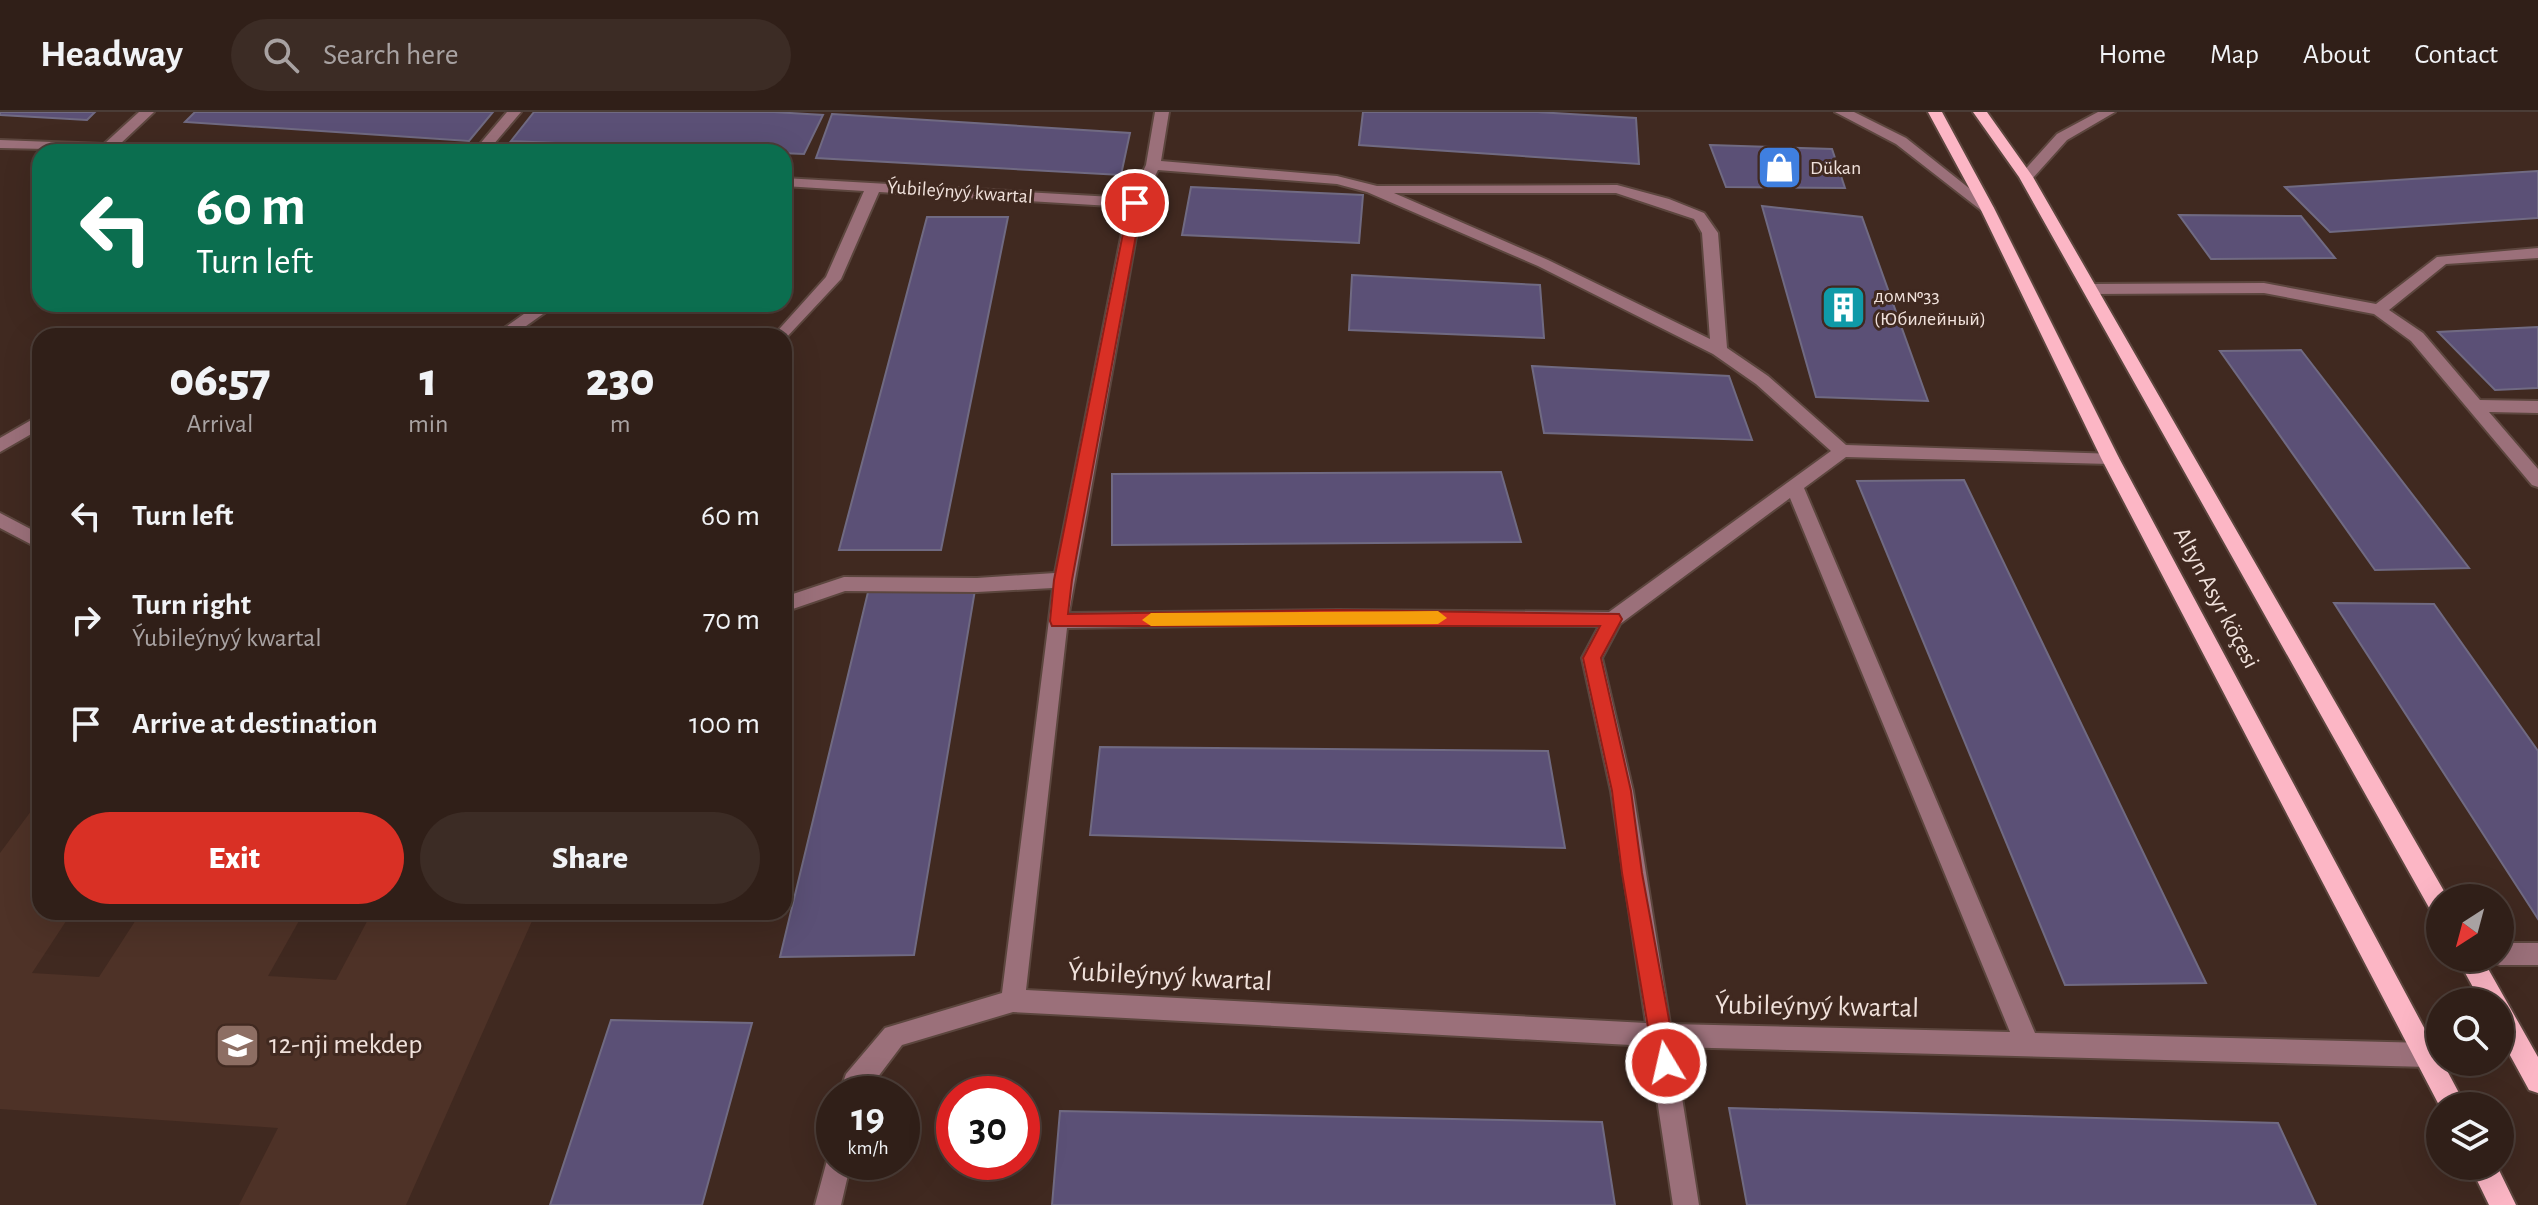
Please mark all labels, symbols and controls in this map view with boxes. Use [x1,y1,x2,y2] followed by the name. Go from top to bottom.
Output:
[231,19,791,91] search box
[259,33,303,77] icon: search
[40,36,183,74] text: Headway
[323,40,459,70] text: Search here
[2099,41,2166,69] text: Home
[2210,41,2259,69] text: Map
[2303,41,2371,69] text: About
[2415,41,2498,69] text: Contact
[1755,144,1803,192] shop icon: Dükan
[1810,158,1861,178] place label: Dükan
[1101,169,1169,237] pin
[64,176,168,280] icon: left
[886,176,1034,207] street label: Ýubileýnyý kwartal
[196,179,306,235] text: 60 m
[1113,181,1157,225] icon: arrive
[196,244,313,280] text: Turn left
[1819,283,1867,331] building icon: дом№33 (Юбилейный)
[1874,286,1986,329] place label: дом№33 (Юбилейный)
[169,357,271,405] text: 06:57
[419,357,437,405] text: 1
[586,357,655,405] text: 230
[187,411,253,437] text: Arrival
[408,411,448,437] text: min
[610,411,631,437] text: m
[64,494,108,538] icon: left
[132,501,233,531] text: Turn left
[701,501,760,531] text: 60 m
[2169,523,2263,673] street label: Altyn Asyr köçesi
[132,590,251,620] text: Turn right
[64,598,108,642] icon: right
[703,605,760,635] text: 70 m
[132,625,322,651] text: Ýubileýnyý kwartal
[64,702,108,746] icon: arrive
[132,709,378,739] text: Arrive at destination
[689,709,760,739] text: 100 m
[64,812,404,904] button: Exit
[420,812,760,904] button: Share
[2426,884,2514,972] north arrow
[2426,884,2514,1180] map controls
[1067,955,1273,996] street label: Ýubileýnyý kwartal
[1715,988,1919,1023] street label: Ýubileýnyý kwartal
[2426,988,2514,1076] button: search
[214,1021,262,1069] school or university icon: 12-nji mekdep
[1624,1021,1708,1105] position arrow
[269,1031,423,1059] place label: 12-nji mekdep
[936,1076,1040,1180] speed limit sign: 30
[2426,1092,2514,1180] button: layers
[851,1098,885,1138] text: 19
[847,1138,889,1158] text: km/h

